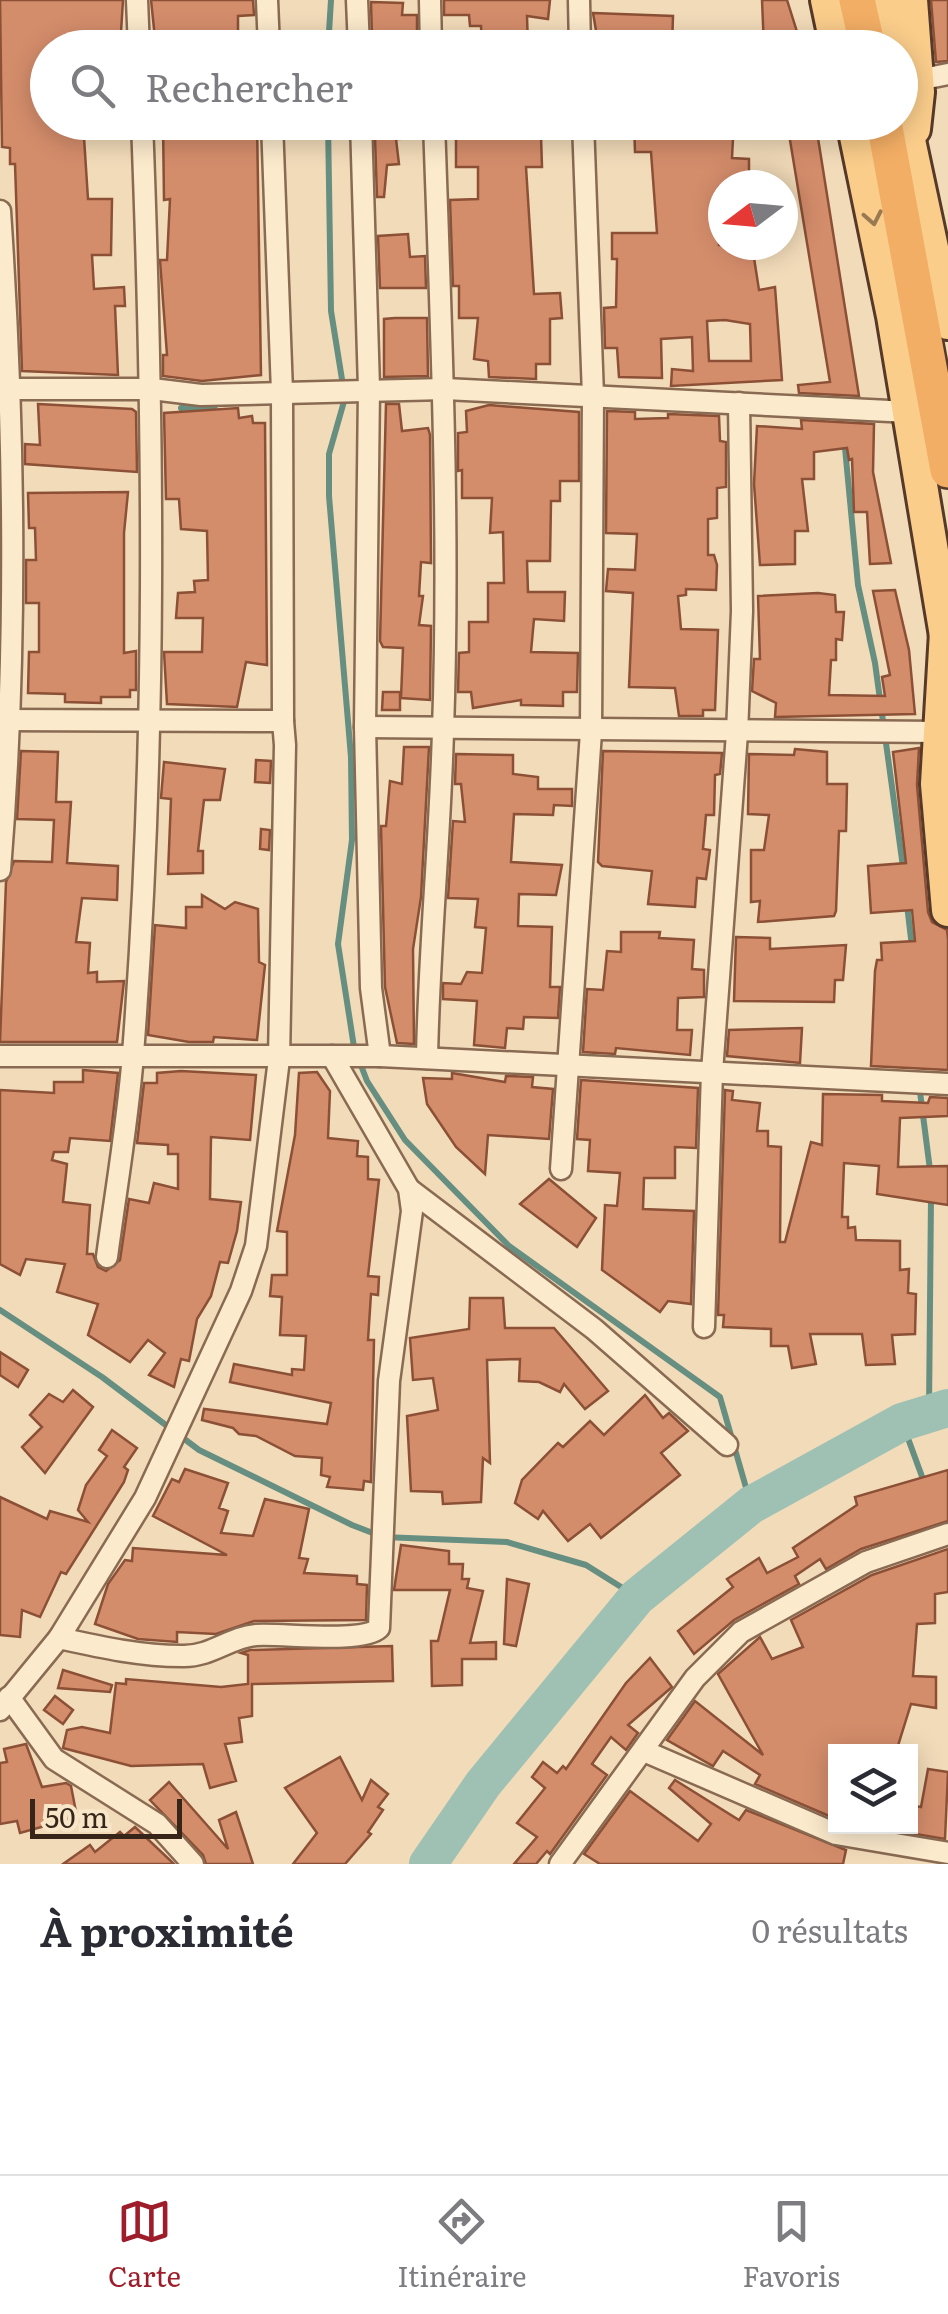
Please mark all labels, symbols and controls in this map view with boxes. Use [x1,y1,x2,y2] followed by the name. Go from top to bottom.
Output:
[30,30,918,140] search box
[145,57,353,114] text: Rechercher
[65,58,120,113] icon: search
[708,170,798,260] north arrow
[861,209,882,226] one-way arrow
[828,1744,918,1834] map controls
[828,1744,918,1834] button: layers
[30,1794,182,1838] scale bar
[45,1795,108,1837] text: 50 m
[40,1898,294,1960] text: À proximité
[752,1905,908,1953] text: 0 résultats
[108,2194,181,2296] tab: Carte
[397,2194,527,2296] tab: Itinéraire
[743,2194,840,2296] tab: Favoris

